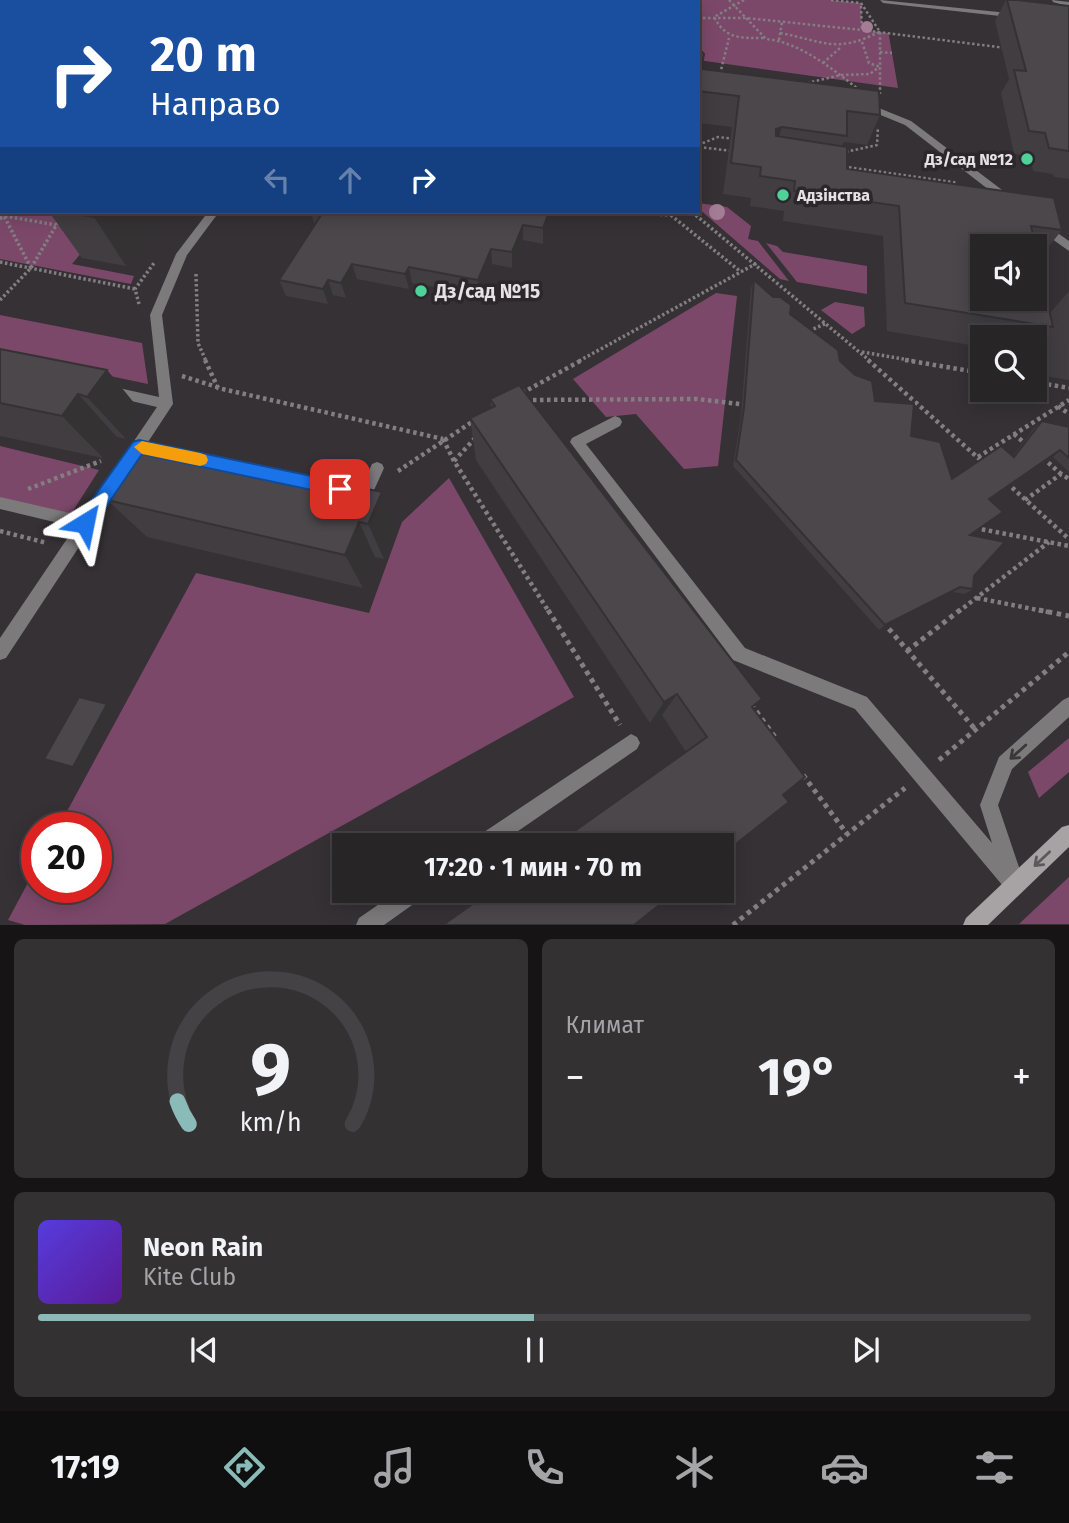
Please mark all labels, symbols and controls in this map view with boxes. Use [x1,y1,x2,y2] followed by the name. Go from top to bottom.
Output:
[150,25,257,84] text: 20 m
[35,28,126,119] icon: right
[150,85,281,123] text: Направо
[924,150,1013,169] place label: Дз/сад №12
[1019,151,1035,167] marker: Дз/сад №12
[258,161,296,199] icon: left
[331,161,369,199] icon: ahead
[404,161,442,199] icon: right
[796,186,870,205] place label: Адзінства
[775,187,791,203] marker: Адзінства
[970,234,1047,402] map controls
[970,234,1047,311] button: sound
[434,280,540,303] place label: Дз/сад №15
[413,283,429,299] marker: Дз/сад №15
[970,325,1047,402] button: search
[310,459,370,519] pin
[321,470,359,508] icon: arrive
[48,486,122,560] position arrow
[1009,744,1027,760] one-way arrow
[21,812,112,903] speed limit sign: 20
[1033,851,1051,867] one-way arrow
[424,852,642,883] text: 17:20 · 1 мин · 70 m
[566,1011,644,1039] text: Климат
[250,1027,291,1114] text: 9
[758,1046,838,1109] text: 19°
[566,1054,585,1100] text: −
[1012,1054,1031,1100] text: +
[240,1108,302,1138] text: km/h
[143,1232,263,1263] text: Neon Rain
[143,1263,236,1291] text: Kite Club
[185,1331,223,1369] icon: previous
[516,1331,554,1369] icon: pause
[847,1331,885,1369] icon: next
[220,1443,269,1492] icon: directions
[370,1443,419,1492] icon: music
[520,1443,569,1492] icon: phone
[670,1443,719,1492] icon: climate
[820,1443,869,1492] icon: car
[970,1443,1019,1492] icon: filters
[50,1448,120,1486] text: 17:19

